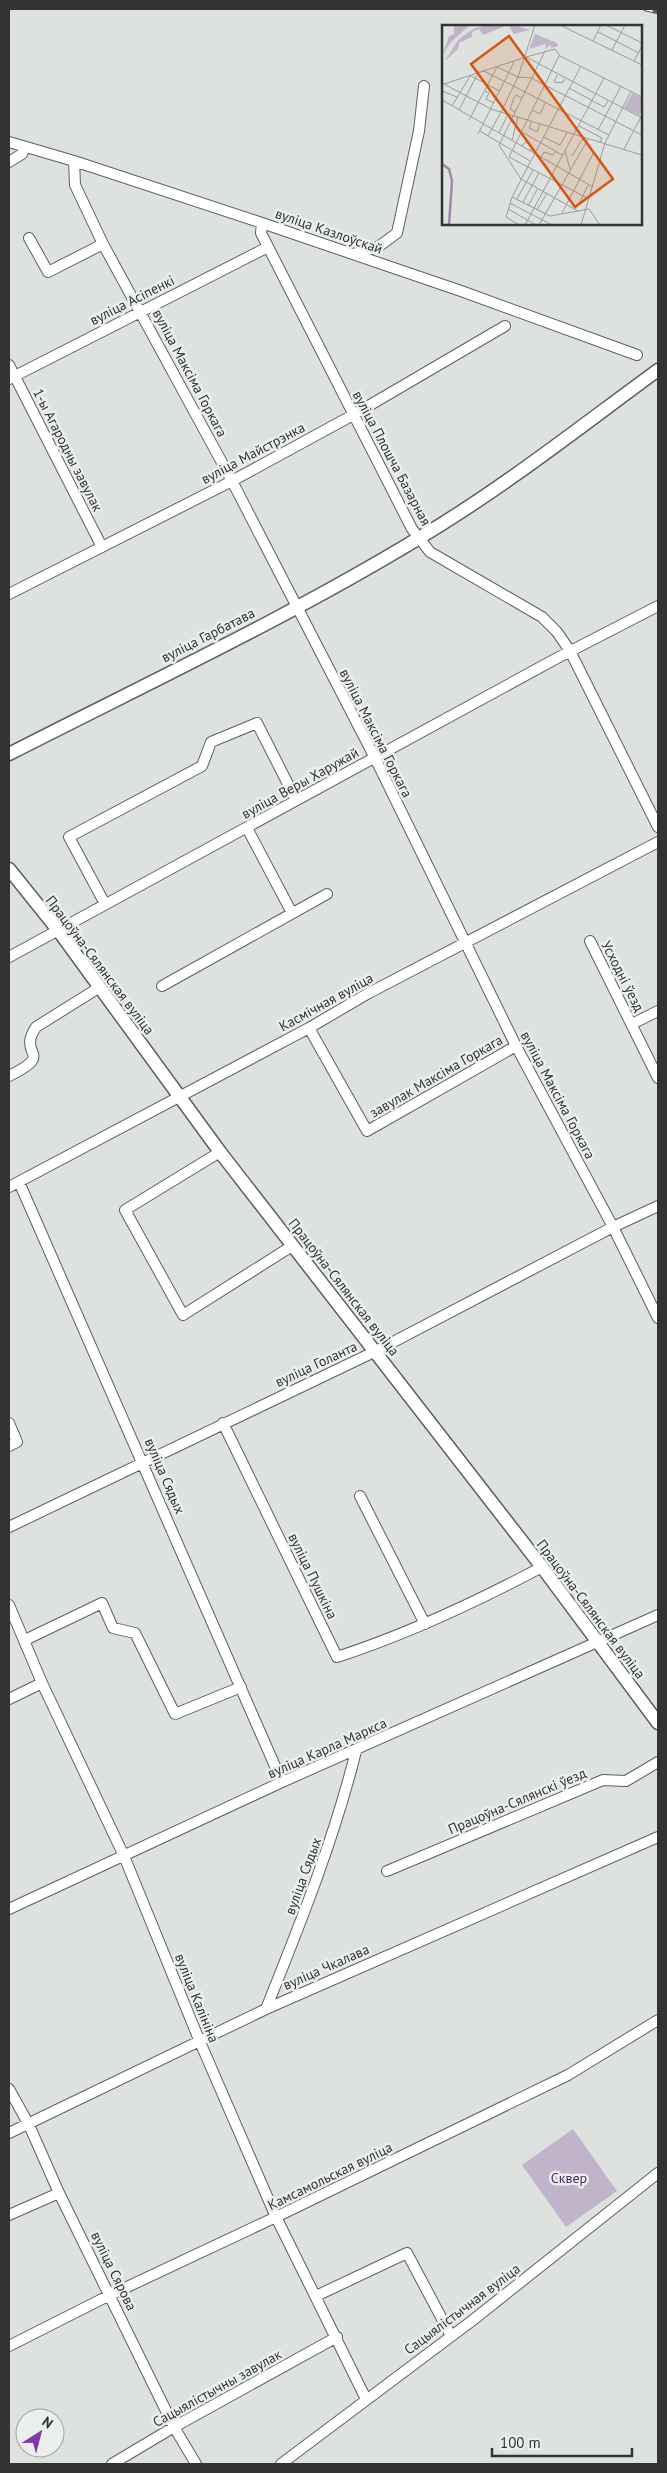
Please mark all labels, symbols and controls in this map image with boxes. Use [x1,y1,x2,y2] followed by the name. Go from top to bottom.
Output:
[442,25,642,225] inset map
[273,204,385,258] street label: вуліца Казлоўскай
[87,271,177,329] street label: вуліца Асіпенкі
[149,306,231,440] street label: вуліца Максіма Горкага
[29,385,107,515] street label: 1-ы Агародны завулак
[349,387,435,529] street label: вуліца Плошча Базарная
[198,418,308,488] street label: вуліца Майстрэнка
[158,604,258,666] street label: вуліца Гарбатава
[336,666,416,801] street label: вуліца Максіма Горкага
[238,743,362,823] street label: вуліца Веры Харужай
[42,892,158,1038] street label: Працоўна-Сялянская вуліца
[597,938,649,1015] street label: Усходні ўезд
[276,969,376,1035] street label: Касмічная вуліца
[517,1028,599,1162] street label: вуліца Максіма Горкага
[366,1031,506,1121] street label: завулак Максіма Горкага
[285,1215,403,1359] street label: Працоўна-Сялянская вуліца
[272,1337,360,1391] street label: вуліца Голанта
[141,1435,189,1517] street label: вуліца Сядых
[284,1530,342,1622] street label: вуліца Пушкіна
[533,1536,649,1682] street label: Працоўна-Сялянская вуліца
[265,1714,389,1782] street label: вуліца Карла Маркса
[445,1764,589,1838] street label: Працоўна-Сялянскі ўезд
[281,1835,325,1917] street label: вуліца Сядых
[280,1940,372,1994] street label: вуліца Чкалава
[171,1951,223,2045] street label: вуліца Калініна
[265,2138,395,2214] street label: Камсамольская вуліца
[551,2169,587,2187] park label: Сквер
[87,2228,141,2314] street label: вуліца Сярова
[400,2259,524,2359] street label: Сацыялістычная вуліца
[149,2345,285,2431] street label: Сацыялістычны завулак
[15,2408,65,2458] north arrow
[39,2412,57,2432] text: N
[492,2426,632,2458] scale bar
[500,2433,541,2452] text: 100 m

